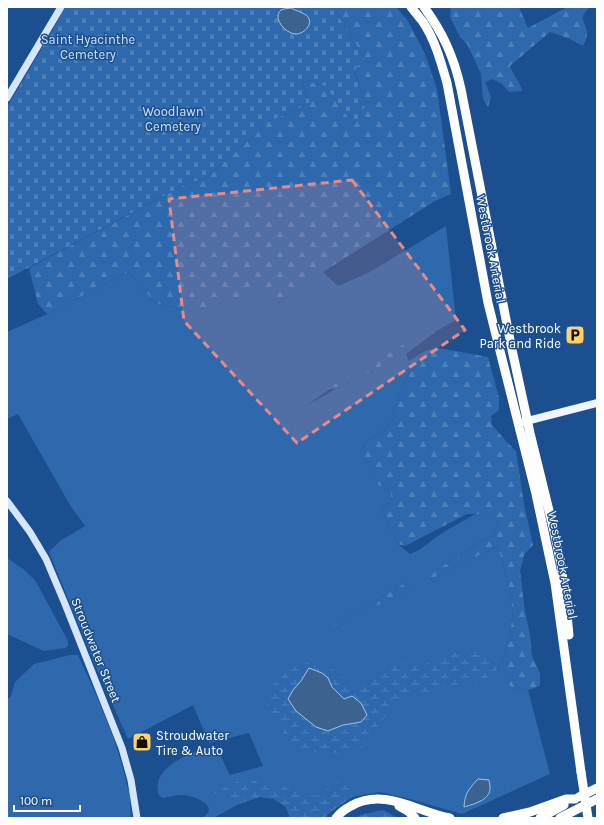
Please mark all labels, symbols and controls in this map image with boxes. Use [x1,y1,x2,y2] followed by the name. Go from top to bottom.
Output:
[41,32,136,62] park label: Saint Hyacinthe Cemetery
[142,104,204,134] park label: Woodlawn Cemetery
[473,194,509,304] street label: Westbrook Arterial
[480,321,561,351] place label: Westbrook Park and Ride
[564,324,586,346] parking icon: Westbrook Park and Ride
[545,510,581,620] street label: Westbrook Arterial
[68,595,124,705] street label: Stroudwater Street
[156,728,229,758] place label: Stroudwater Tire & Auto
[131,731,153,753] shop icon: Stroudwater Tire & Auto
[14,787,80,813] scale bar
[20,794,52,808] text: 100 m

